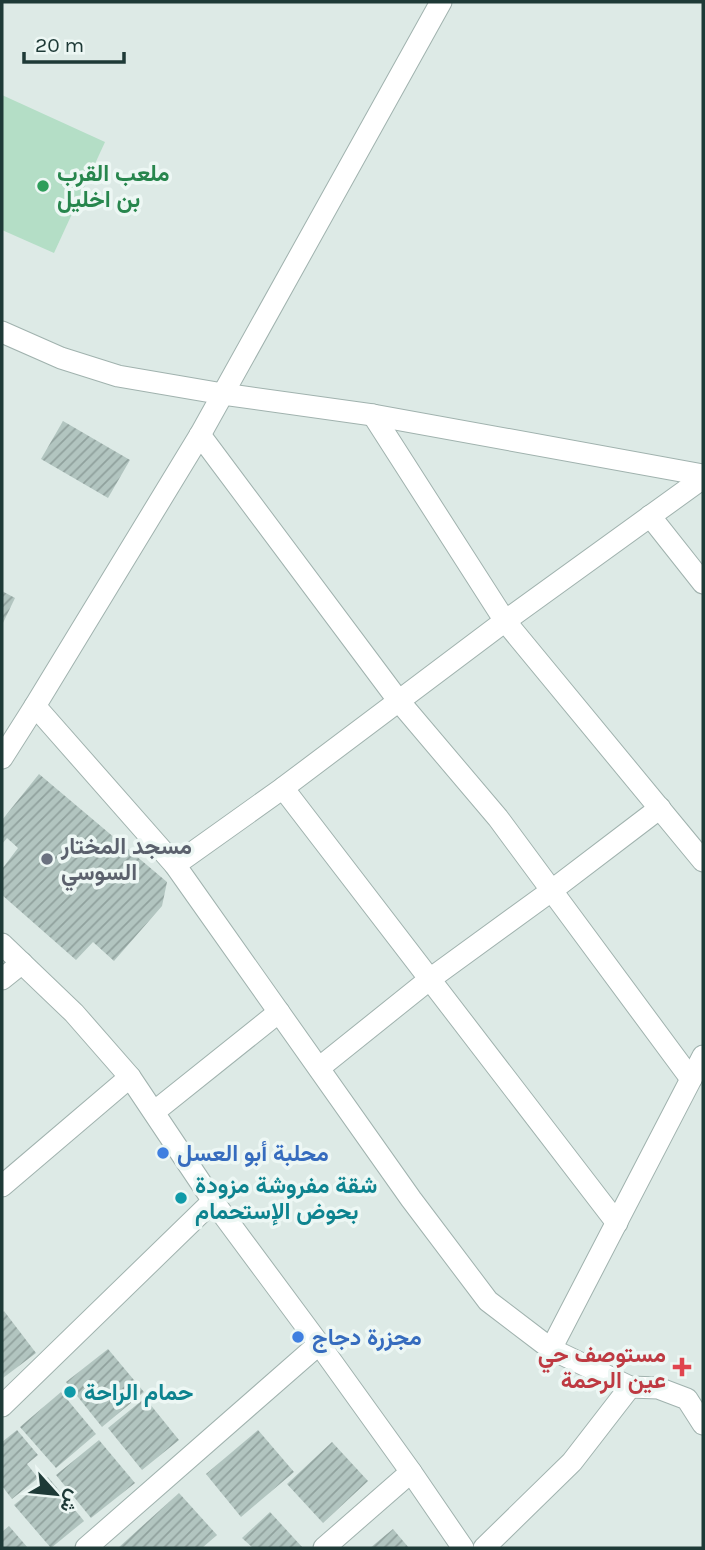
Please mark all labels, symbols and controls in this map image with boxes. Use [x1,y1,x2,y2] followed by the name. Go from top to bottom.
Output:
[24,21,124,65] scale bar
[35,33,84,57] text: 20 m
[57,160,170,213] place label: ملعب القرب بن اخليل
[35,178,51,194] marker: ملعب القرب بن اخليل
[60,833,192,892] place label: مسجد المختار السوسي
[39,851,55,867] marker: مسجد المختار السوسي
[177,1140,329,1168] place label: محلبة أبو العسل
[155,1145,171,1161] marker: محلبة أبو العسل
[195,1172,377,1226] place label: شقة مفروشة مزودة بحوض الإستحمام
[173,1190,189,1206] marker: شقة مفروشة مزودة بحوض الإستحمام
[312,1324,422,1353] place label: مجزرة دجاج
[290,1329,306,1345] marker: مجزرة دجاج
[538,1341,666,1395] place label: مستوصف حي عين الرحمة
[672,1357,692,1377] marker: مستوصف حي عين الرحمة
[84,1379,193,1407] place label: حمام الراحة
[62,1384,78,1400] marker: حمام الراحة
[21,1459,91,1529] north arrow
[55,1486,85,1517] text: ش

